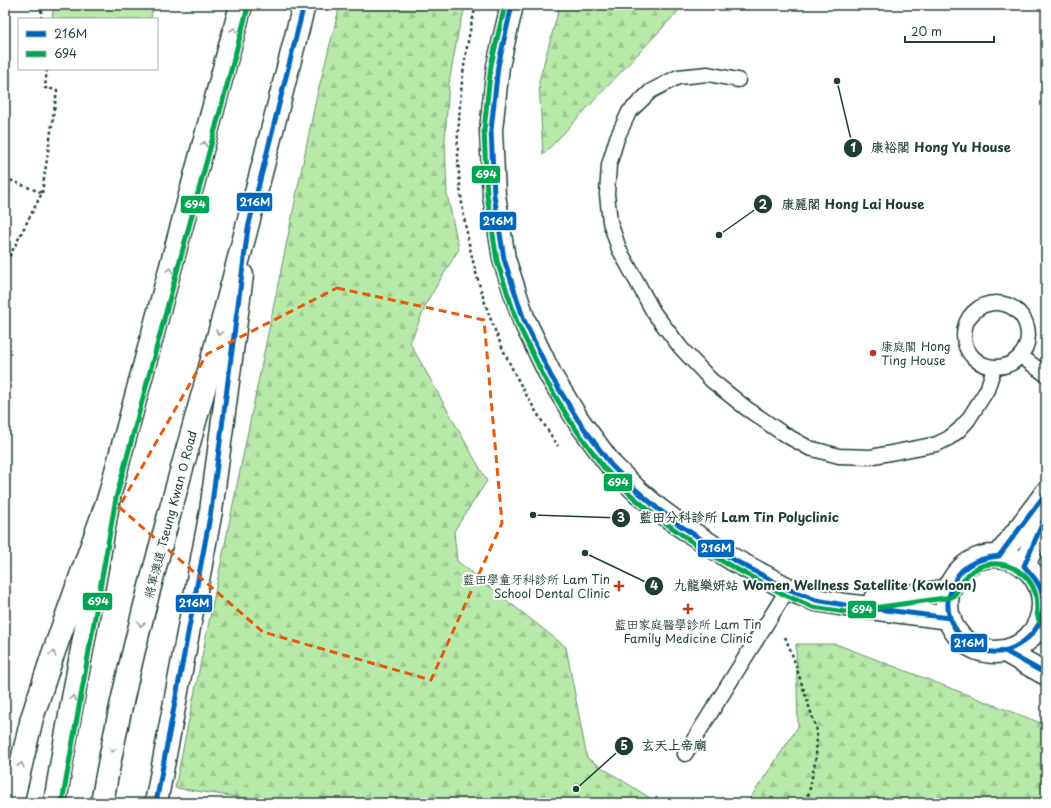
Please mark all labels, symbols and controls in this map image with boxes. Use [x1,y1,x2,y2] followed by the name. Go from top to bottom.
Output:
[18,18,158,70] legend
[905,18,994,44] scale bar
[911,22,942,40] text: 20 m
[54,24,87,42] text: 216M
[229,27,238,34] one-way arrow
[54,44,77,62] text: 694
[843,135,1019,160] callout: 康裕閣 Hong Yu House
[871,137,1011,156] text: 康裕閣 Hong Yu House
[850,138,856,156] text: 1
[199,141,207,147] one-way arrow
[471,165,501,184] line badge: 694
[475,165,497,182] text: 694
[236,192,273,212] line badge: 216M
[753,192,934,217] callout: 康麗閣 Hong Lai House
[240,193,270,210] text: 216M
[782,194,924,213] text: 康麗閣 Hong Lai House
[180,195,210,214] line badge: 694
[184,195,206,212] text: 694
[759,195,768,213] text: 2
[479,211,517,231] line badge: 216M
[483,212,513,229] text: 216M
[165,266,174,273] one-way arrow
[215,329,224,336] one-way arrow
[881,337,951,369] place label: 康庭閣 Hong Ting House
[868,348,878,358] marker: 康庭閣 Hong Ting House
[139,428,201,600] street label: 將軍澳道 Tseung Kwan O Road
[603,473,633,492] line badge: 694
[607,473,629,490] text: 694
[611,505,847,530] callout: 藍田分科診所 Lam Tin Polyclinic
[639,507,839,526] text: 藍田分科診所 Lam Tin Polyclinic
[617,508,625,526] text: 3
[697,539,735,558] line badge: 216M
[701,539,731,556] text: 216M
[463,570,610,602] place label: 藍田學童牙科診所 Lam Tin School Dental Clinic
[644,573,985,598] callout: 九龍樂妍站 Women Wellness Satellite (Kowloon)
[673,575,977,594] text: 九龍樂妍站 Women Wellness Satellite (Kowloon)
[650,576,658,594] text: 4
[613,580,625,592] marker: 藍田學童牙科診所 Lam Tin School Dental Clinic
[82,592,113,611] line badge: 694
[87,592,109,609] text: 694
[175,594,213,613] line badge: 216M
[179,594,209,611] text: 216M
[847,600,877,619] line badge: 694
[851,600,873,617] text: 694
[682,603,694,615] marker: 藍田家庭醫學診所 Lam Tin Family Medicine Clinic
[614,615,762,647] place label: 藍田家庭醫學診所 Lam Tin Family Medicine Clinic
[137,620,146,627] one-way arrow
[950,633,988,653] line badge: 216M
[954,634,984,651] text: 216M
[48,651,57,658] one-way arrow
[68,695,76,701] one-way arrow
[614,733,715,758] callout: 玄天上帝廟
[641,735,707,754] text: 玄天上帝廟
[620,736,628,754] text: 5
[109,747,117,754] one-way arrow
[16,762,24,768] one-way arrow

